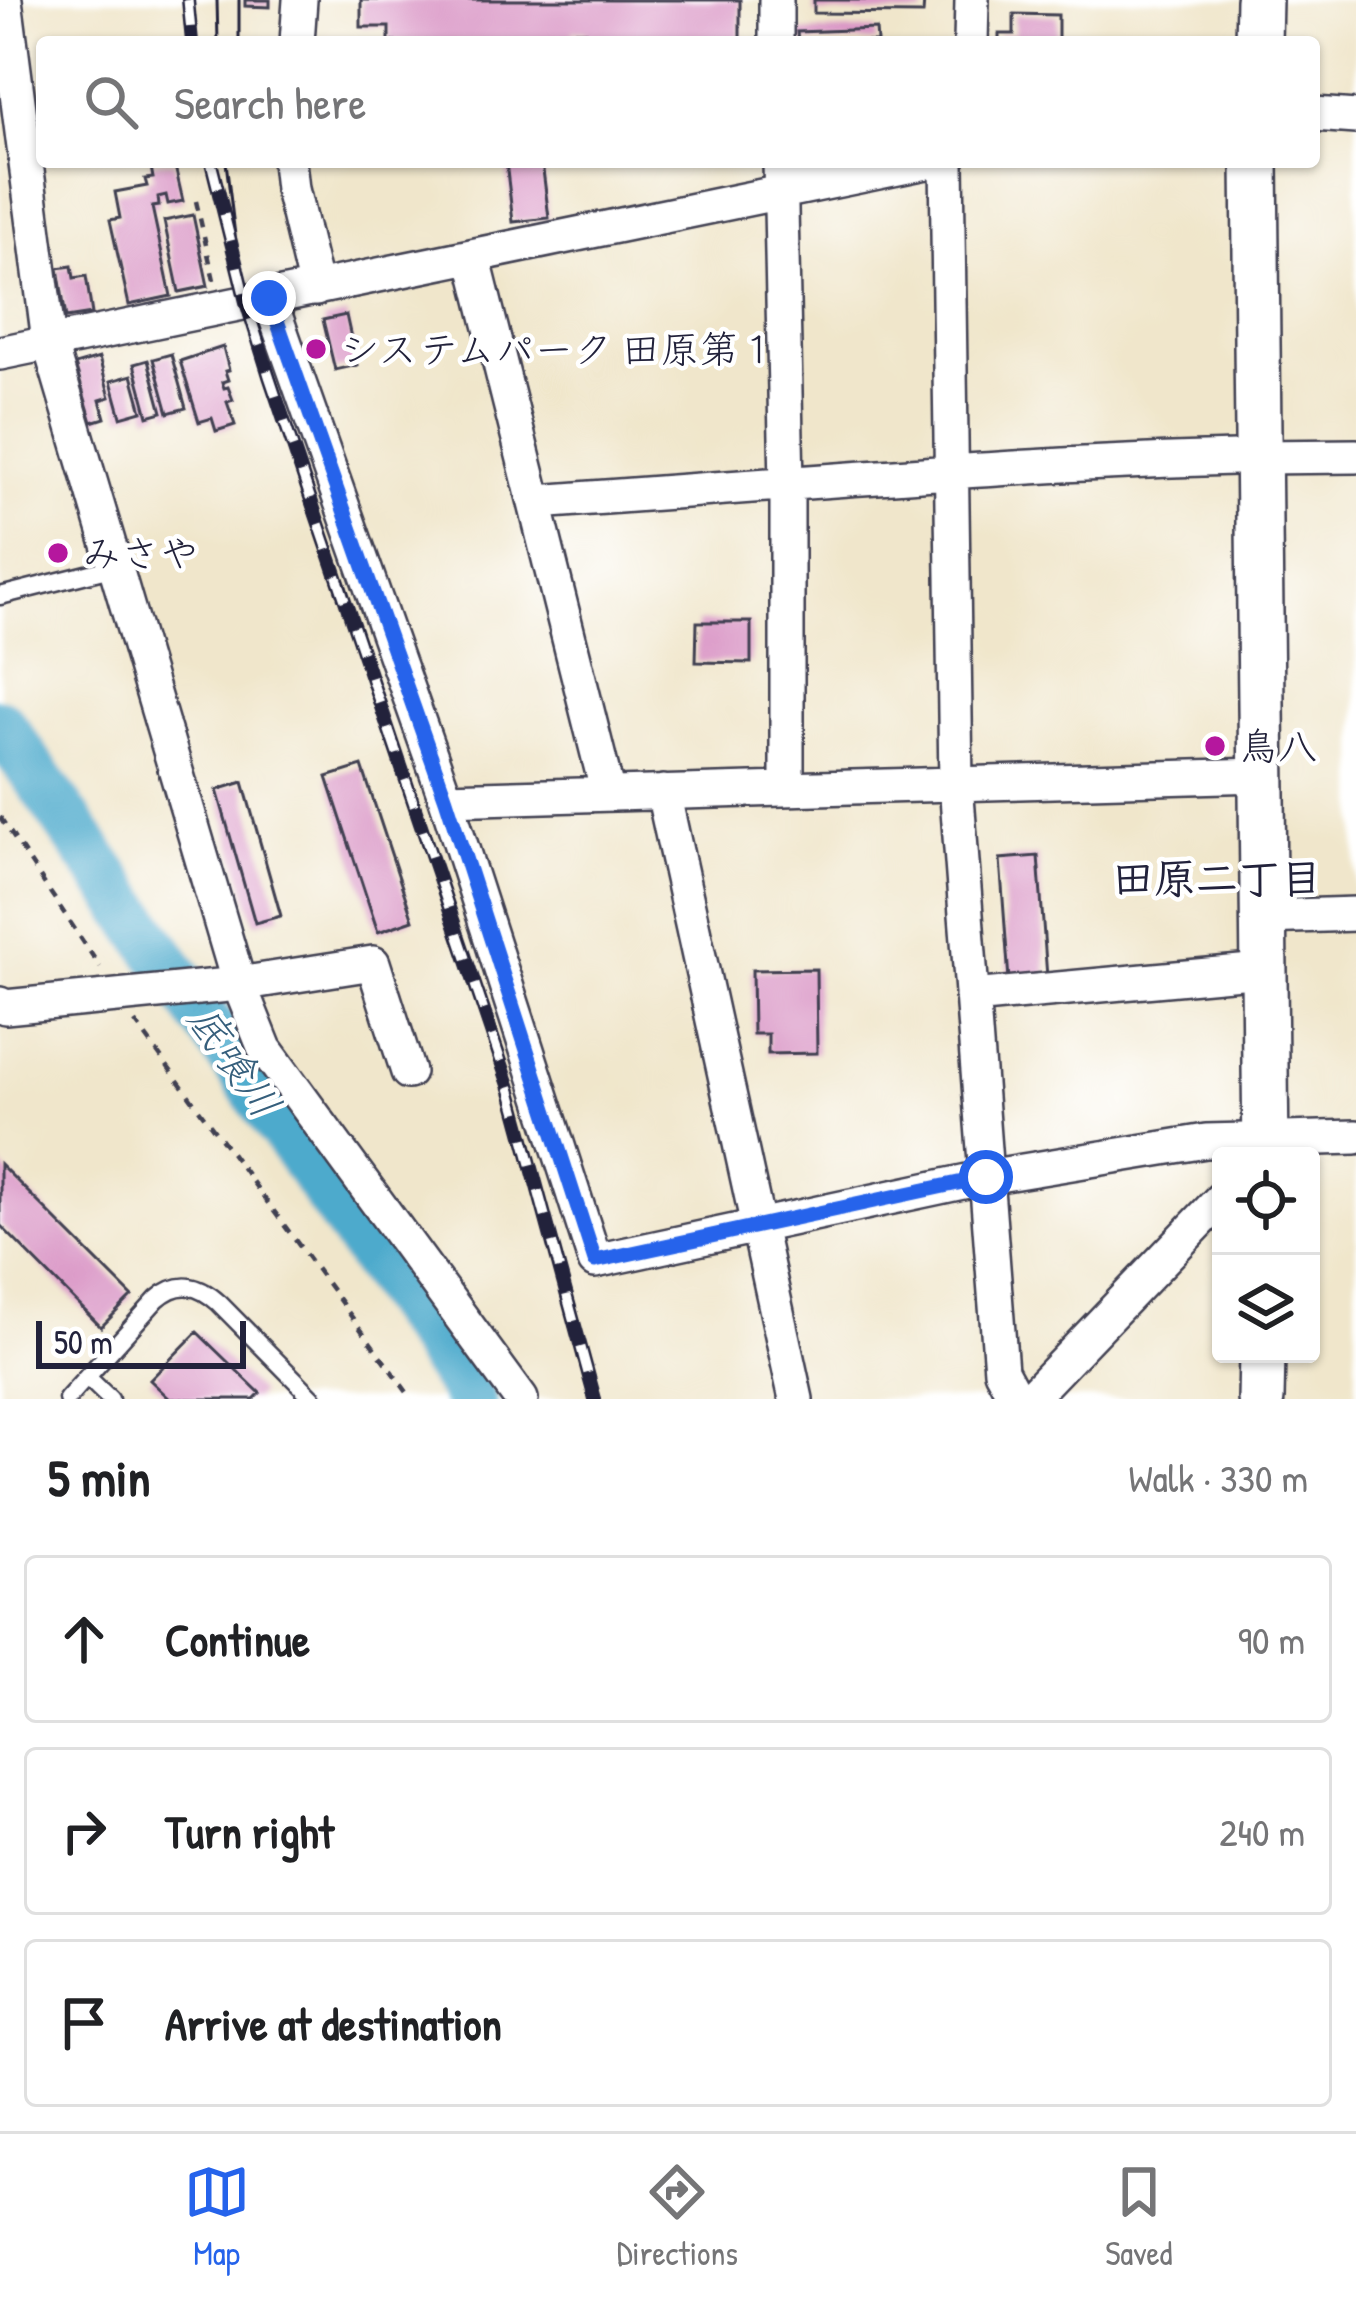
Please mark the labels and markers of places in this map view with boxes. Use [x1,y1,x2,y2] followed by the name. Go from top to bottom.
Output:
[340,322,777,375] place label: システムパーク 田原第１
[303,336,329,362] marker: システムパーク 田原第１
[82,526,199,579] place label: みさや
[45,540,71,566] marker: みさや
[1239,719,1317,772] place label: 鳥八
[1202,733,1228,759] marker: 鳥八

